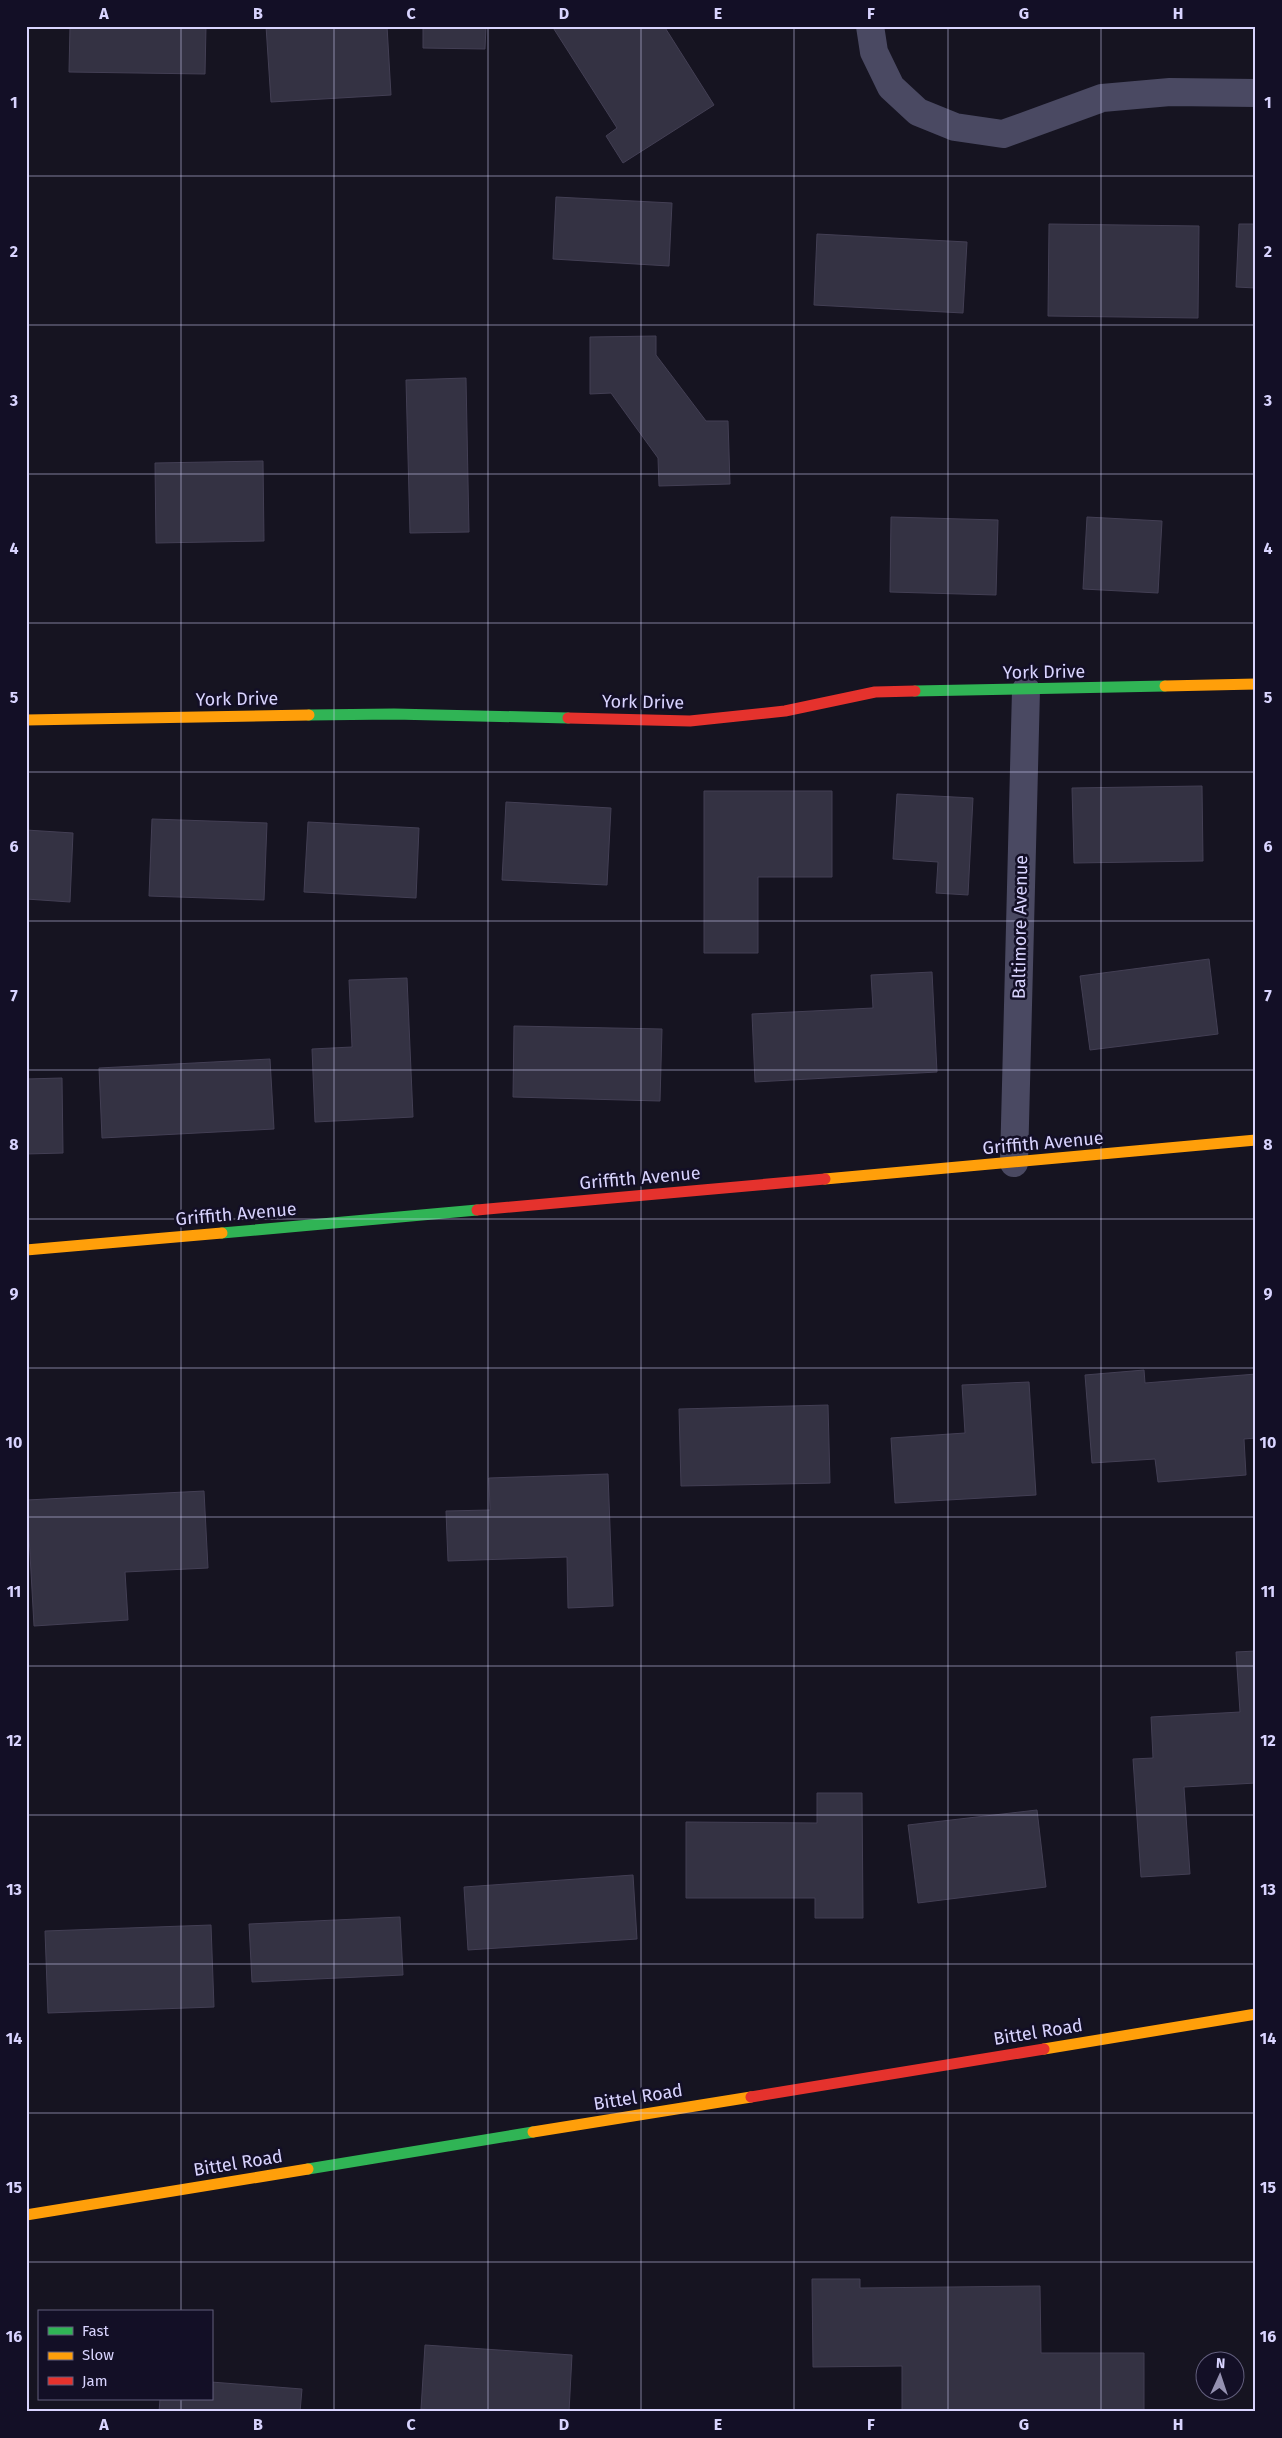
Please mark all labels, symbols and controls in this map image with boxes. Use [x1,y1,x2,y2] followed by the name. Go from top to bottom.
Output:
[98,4,109,23] text: A
[253,4,263,23] text: B
[406,4,416,23] text: C
[559,4,569,23] text: D
[714,4,722,23] text: E
[867,4,875,23] text: F
[1019,4,1029,23] text: G
[1173,4,1183,23] text: H
[10,93,18,112] text: 1
[1264,93,1272,112] text: 1
[10,242,18,261] text: 2
[1264,242,1272,261] text: 2
[9,391,18,410] text: 3
[1263,391,1272,410] text: 3
[9,539,19,558] text: 4
[1263,539,1273,558] text: 4
[1003,660,1085,684] street label: York Drive
[196,687,278,711] street label: York Drive
[10,688,19,707] text: 5
[1264,688,1273,707] text: 5
[602,690,684,714] street label: York Drive
[9,837,19,856] text: 6
[1263,837,1273,856] text: 6
[1008,855,1032,999] street label: Baltimore Avenue
[10,986,18,1005] text: 7
[1264,986,1272,1005] text: 7
[982,1127,1104,1159] street label: Griffith Avenue
[9,1135,19,1154] text: 8
[1263,1135,1273,1154] text: 8
[579,1162,701,1194] street label: Griffith Avenue
[175,1198,297,1230] street label: Griffith Avenue
[10,1284,19,1303] text: 9
[1264,1284,1273,1303] text: 9
[6,1433,22,1452] text: 10
[1260,1433,1276,1452] text: 10
[7,1582,21,1601] text: 11
[1261,1582,1275,1601] text: 11
[6,1731,22,1750] text: 12
[1260,1731,1276,1750] text: 12
[6,1880,22,1899] text: 13
[1260,1880,1276,1899] text: 13
[992,2014,1084,2050] street label: Bittel Road
[6,2029,22,2048] text: 14
[1260,2029,1276,2048] text: 14
[592,2079,684,2115] street label: Bittel Road
[192,2145,284,2181] street label: Bittel Road
[6,2178,22,2197] text: 15
[1260,2178,1276,2197] text: 15
[38,2310,212,2400] legend
[82,2322,109,2340] text: Fast
[6,2327,22,2346] text: 16
[1260,2327,1276,2346] text: 16
[82,2346,114,2364] text: Slow
[1194,2350,1244,2400] north arrow
[1216,2355,1226,2372] text: N
[82,2372,108,2390] text: Jam
[98,2415,109,2434] text: A
[253,2415,263,2434] text: B
[406,2415,416,2434] text: C
[559,2415,569,2434] text: D
[714,2415,722,2434] text: E
[867,2415,875,2434] text: F
[1019,2415,1029,2434] text: G
[1173,2415,1183,2434] text: H

